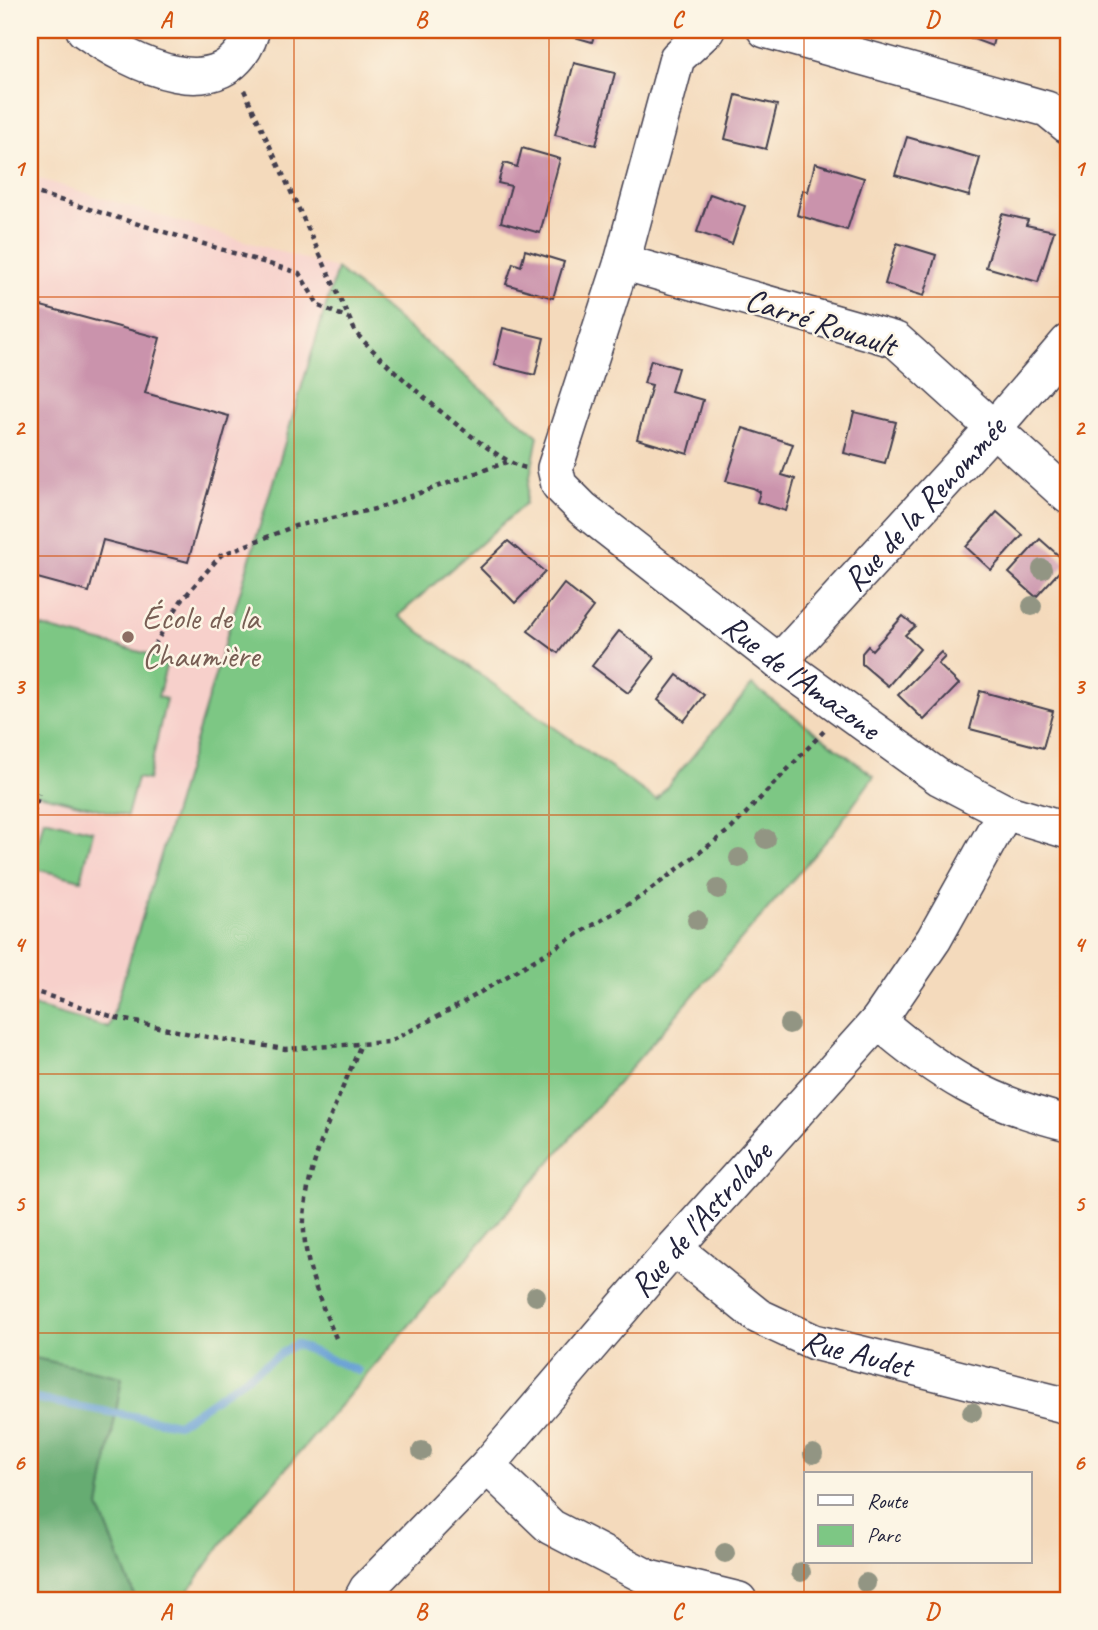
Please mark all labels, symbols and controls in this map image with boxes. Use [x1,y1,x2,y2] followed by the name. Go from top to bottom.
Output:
[160,5,174,34] text: A
[415,5,429,34] text: B
[672,5,686,34] text: C
[925,5,941,34] text: D
[14,154,27,183] text: 1
[1074,154,1087,183] text: 1
[740,278,905,367] street label: Carré Rouault
[834,406,1017,600] street label: Rue de la Renommée
[14,413,27,442] text: 2
[1074,413,1087,442] text: 2
[142,597,262,677] place label: École de la Chaumière
[714,605,890,751] street label: Rue de l'Amazone
[120,629,136,645] marker: École de la Chaumière
[14,672,27,701] text: 3
[1074,672,1087,701] text: 3
[14,930,27,959] text: 4
[1074,930,1087,959] text: 4
[620,1131,783,1306] street label: Rue de l'Astrolabe
[14,1189,26,1218] text: 5
[1074,1189,1086,1218] text: 5
[796,1319,920,1388] street label: Rue Audet
[14,1448,27,1477] text: 6
[1074,1448,1087,1477] text: 6
[804,1472,1032,1564] legend
[867,1488,908,1514] text: Route
[867,1522,902,1548] text: Parc
[160,1597,174,1626] text: A
[415,1597,429,1626] text: B
[672,1597,686,1626] text: C
[925,1597,941,1626] text: D

